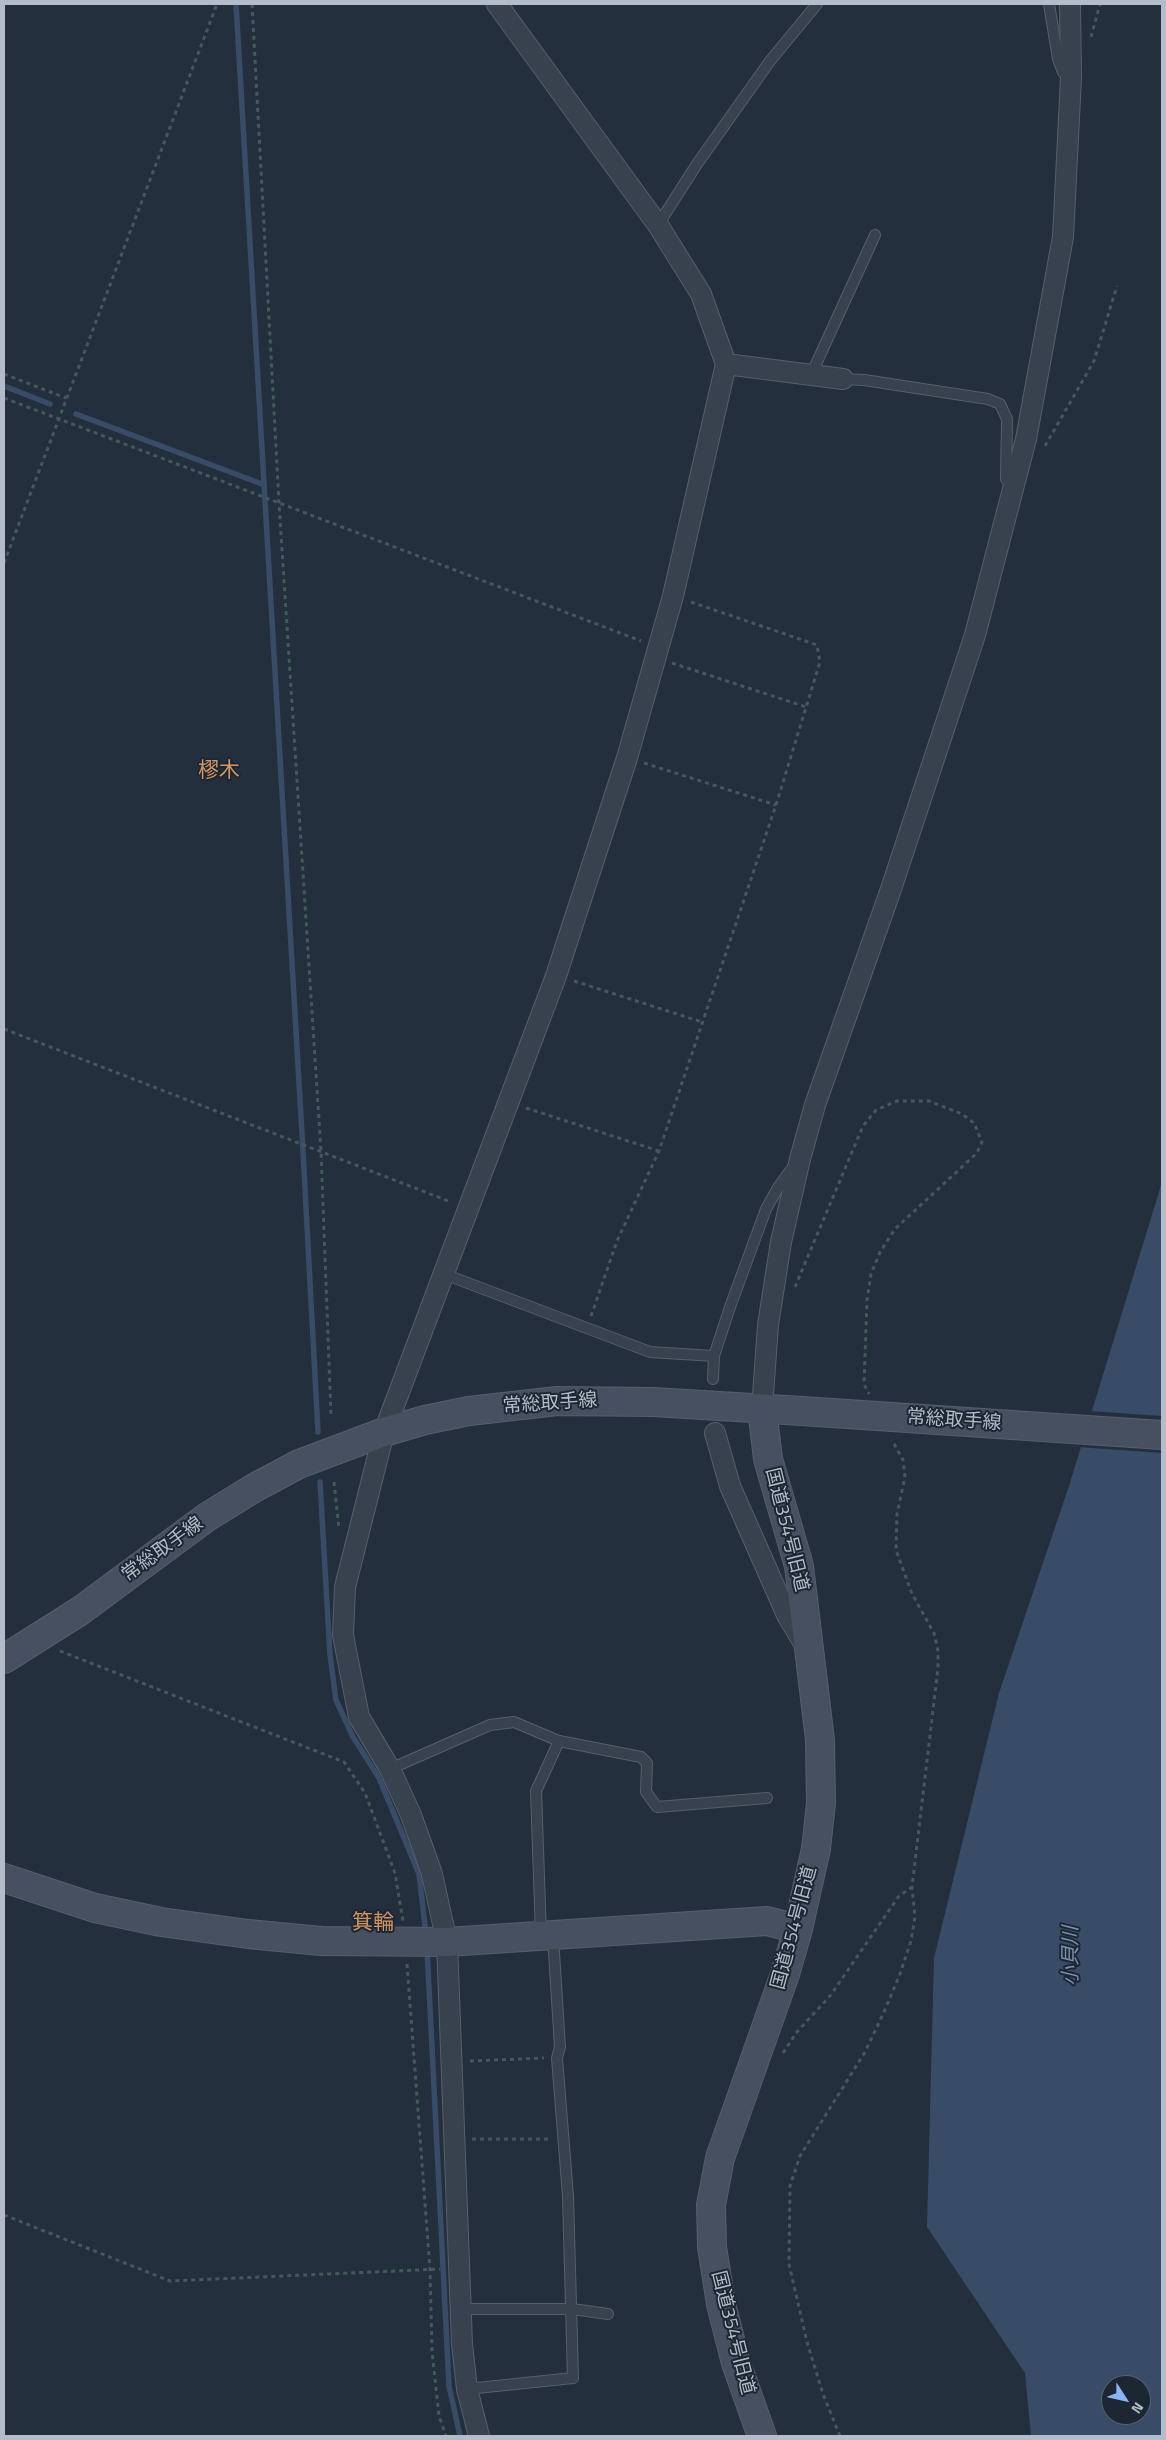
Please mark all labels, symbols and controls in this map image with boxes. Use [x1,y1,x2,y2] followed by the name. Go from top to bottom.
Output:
[198,759,240,785] district label: 樛木
[502,1389,598,1419] street label: 常総取手線
[906,1406,1002,1436] street label: 常総取手線
[760,1466,812,1594] street label: 国道354号旧道
[118,1513,208,1587] street label: 常総取手線
[768,1864,822,1992] street label: 国道354号旧道
[352,1911,394,1937] district label: 箕輪
[1060,1926,1084,1986] water label: 小貝川
[706,2269,758,2397] street label: 国道354号旧道
[1101,2375,1151,2425] north arrow
[1126,2398,1149,2418] text: N

